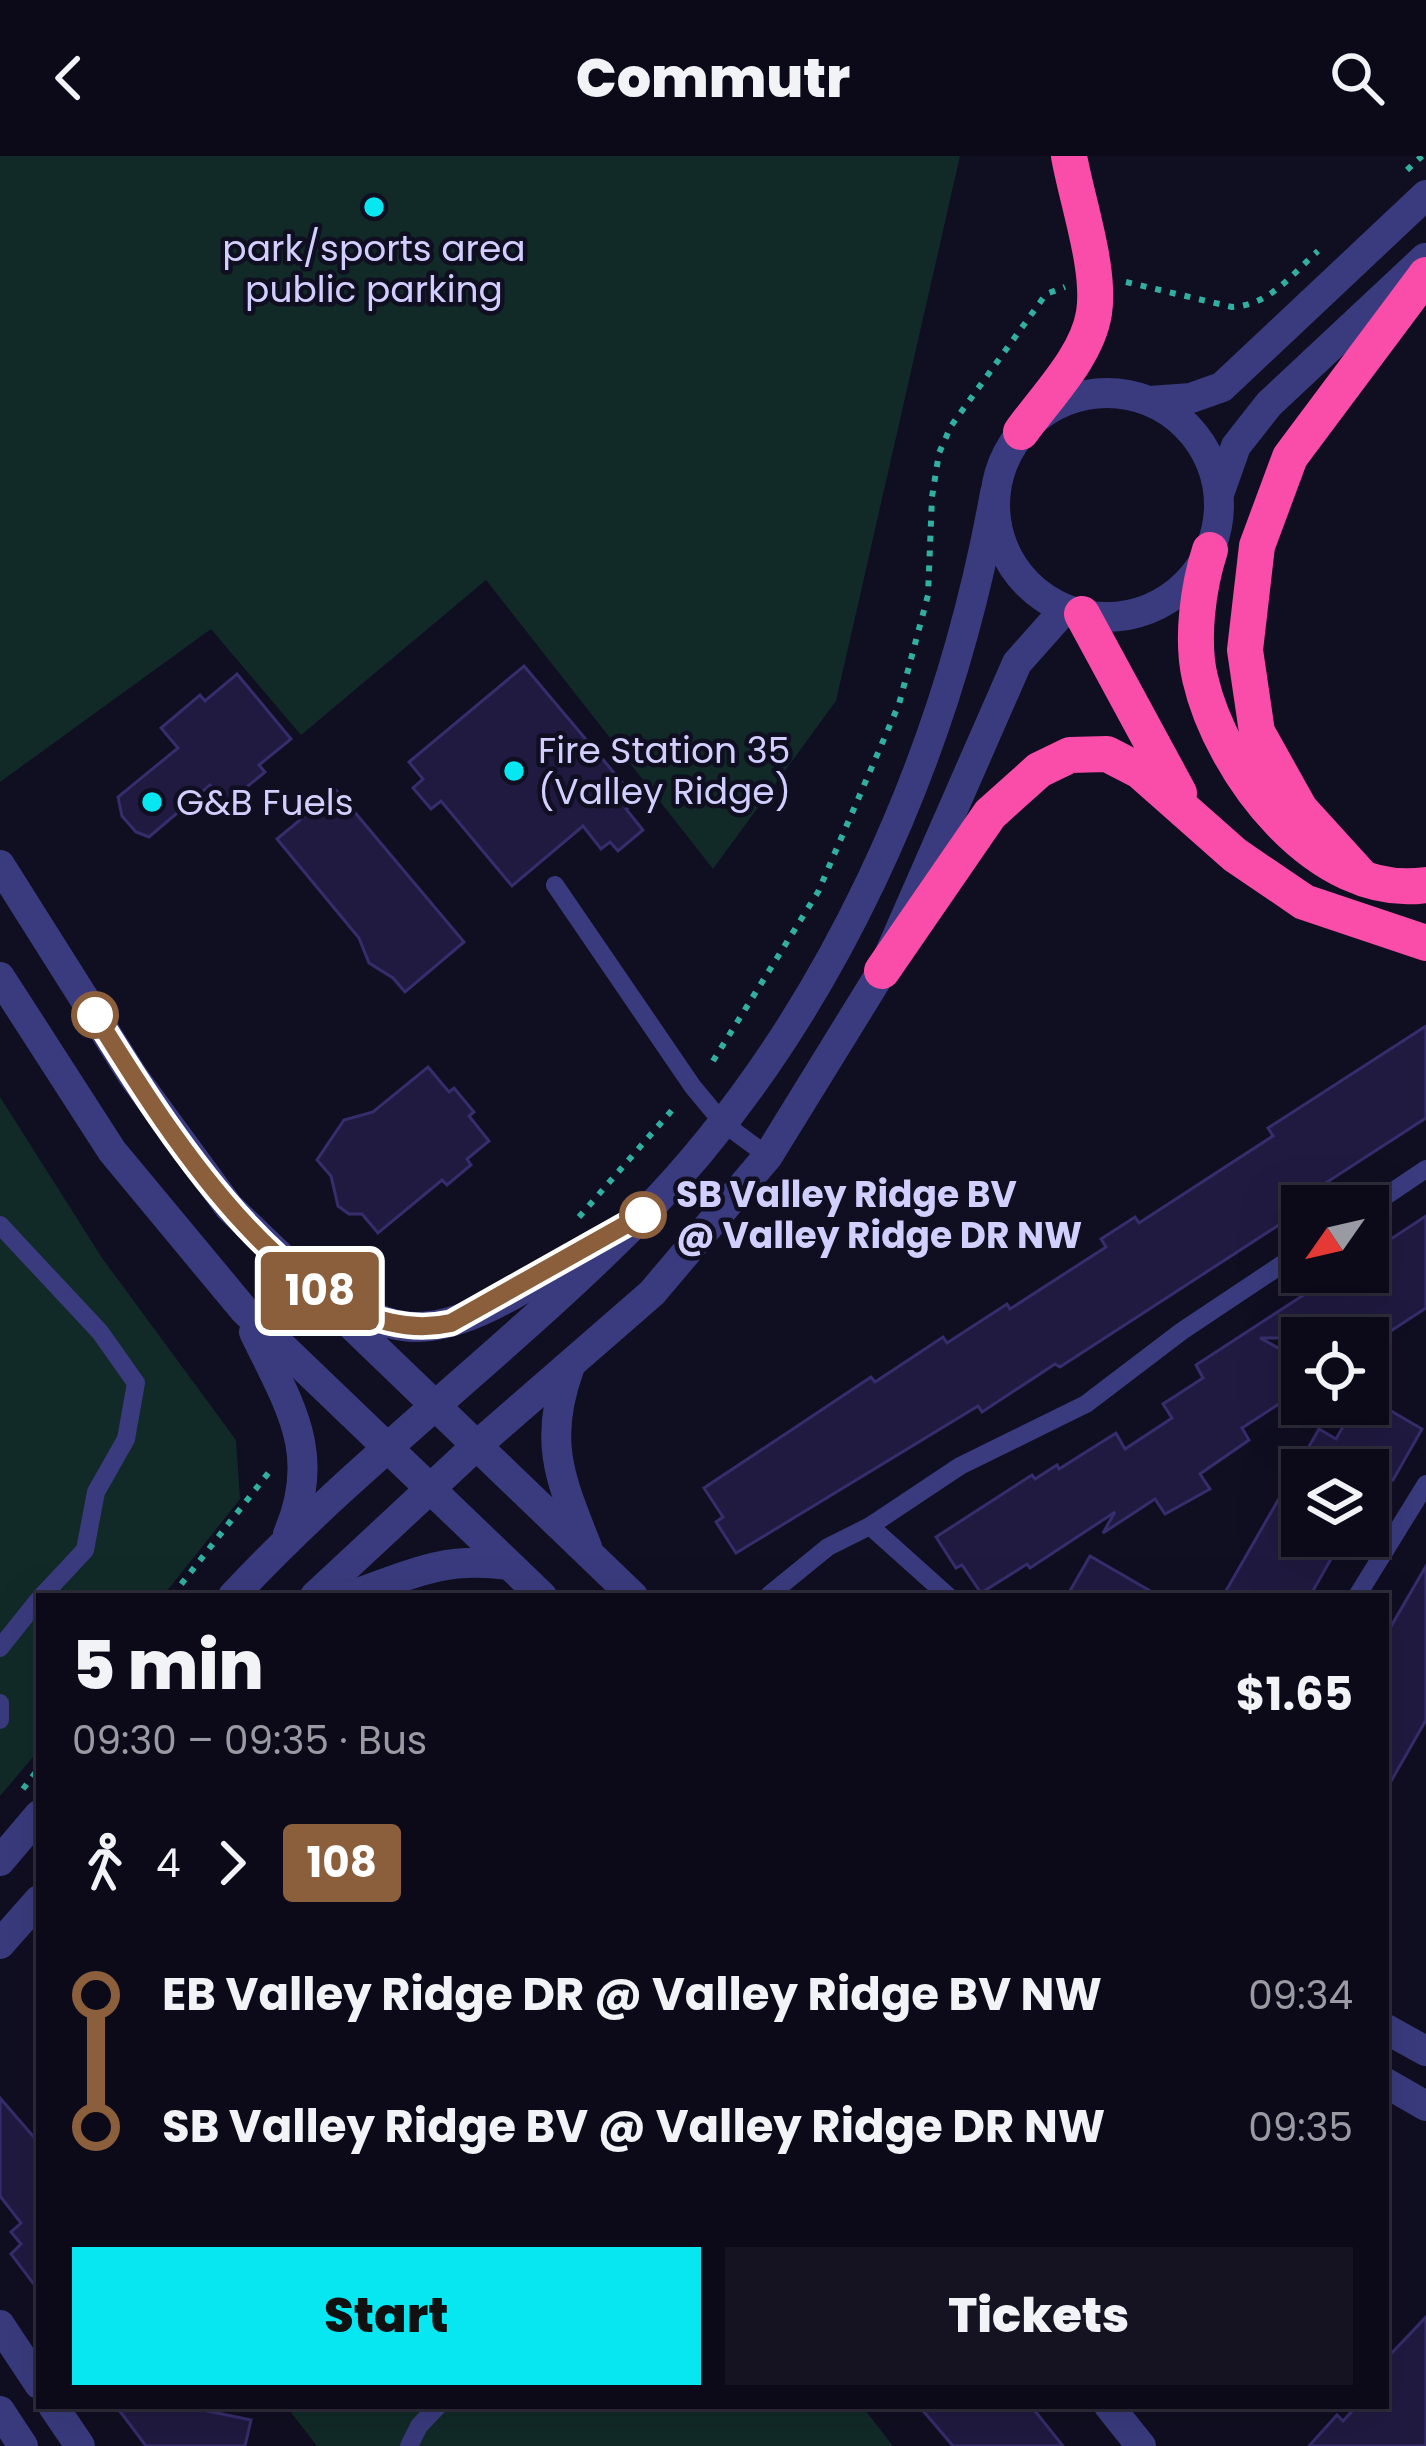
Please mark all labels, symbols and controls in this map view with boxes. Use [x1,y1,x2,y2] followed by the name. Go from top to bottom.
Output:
[576,40,850,116] text: Commutr
[36,45,102,111] icon: back
[1324,45,1390,111] icon: search
[361,194,387,220] marker: park/sports area public parking
[222,223,526,315] place label: park/sports area public parking
[538,725,791,817] place label: Fire Station 35 (Valley Ridge)
[501,758,527,784] marker: Fire Station 35 (Valley Ridge)
[176,777,353,828] place label: G&B Fuels
[139,789,165,815] marker: G&B Fuels
[73,993,117,1037] unlabelled marker
[676,1169,1082,1261] place label: SB Valley Ridge BV @ Valley Ridge DR NW
[1281,1185,1389,1293] north arrow
[1281,1185,1389,1557] map controls
[621,1193,665,1237] marker: SB Valley Ridge BV @ Valley Ridge DR NW
[251,1252,389,1330] line badge: 108
[285,1261,355,1320] text: 108
[1281,1317,1389,1425] button: locate
[1281,1449,1389,1557] button: layers
[72,1620,264,1712] text: 5 min
[1236,1663,1353,1726] text: $1.65
[72,1713,427,1768] text: 09:30 – 09:35 · Bus
[72,1830,138,1896] icon: walk
[199,1830,265,1896] icon: forward
[307,1833,377,1892] text: 108
[156,1836,181,1891] text: 4
[162,1963,1102,2026] text: EB Valley Ridge DR @ Valley Ridge BV NW
[1248,1968,1353,2023] text: 09:34
[162,2095,1105,2158] text: SB Valley Ridge BV @ Valley Ridge DR NW
[1248,2100,1353,2155] text: 09:35
[72,2247,701,2385] button: Start
[725,2247,1353,2385] button: Tickets

